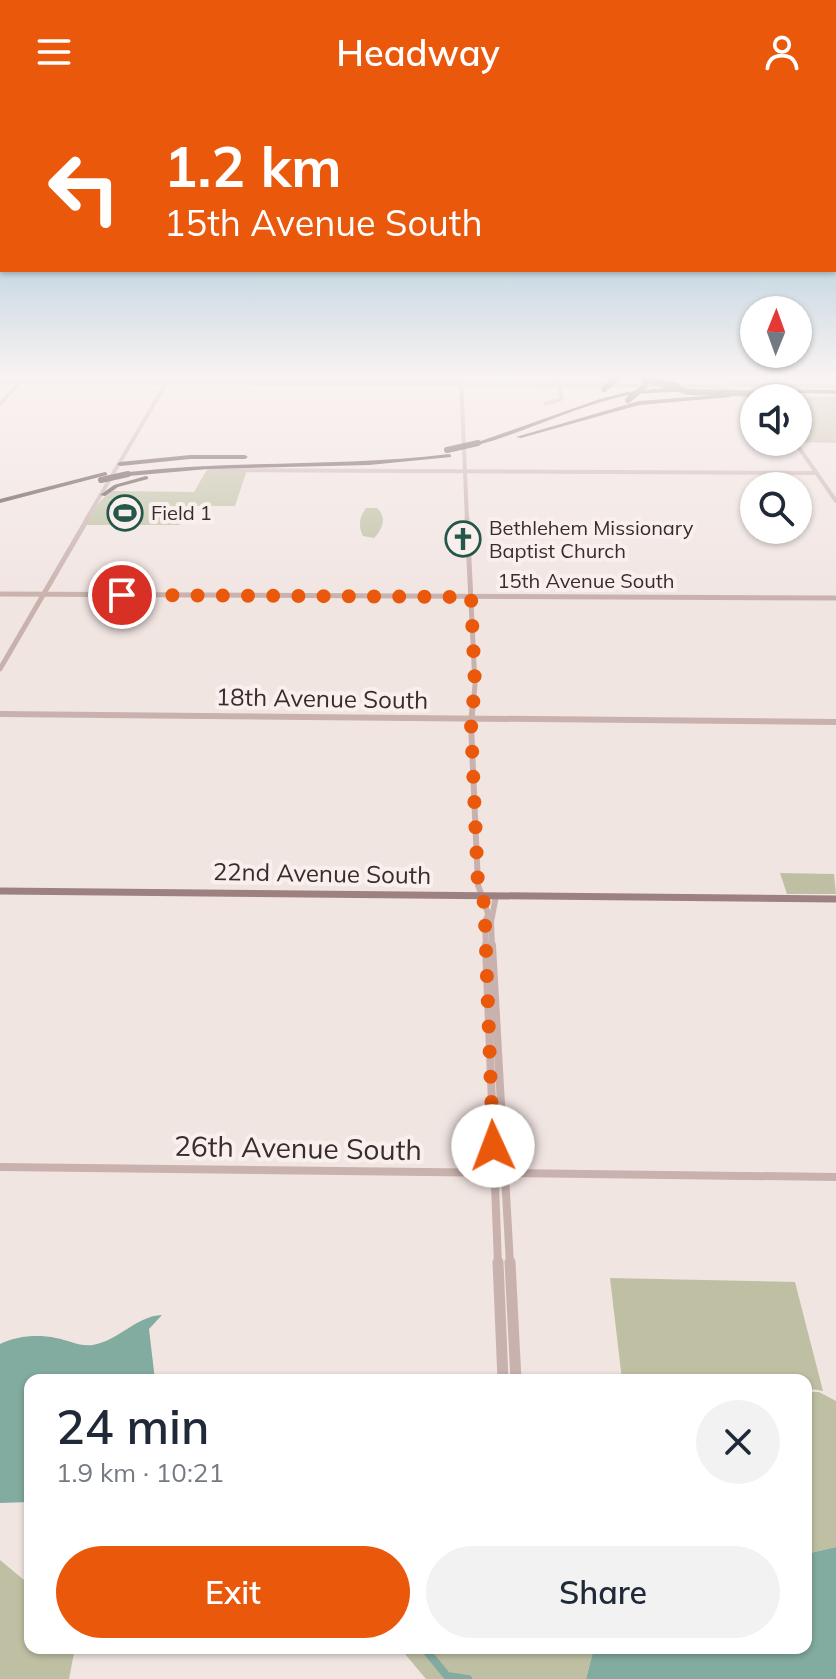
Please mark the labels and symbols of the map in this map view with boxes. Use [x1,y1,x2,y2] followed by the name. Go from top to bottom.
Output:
[740,296,812,368] north arrow
[106,494,144,532] sports icon: Field 1
[151,500,212,525] place label: Field 1
[489,515,694,563] place label: Bethlehem Missionary Baptist Church
[444,520,482,558] church icon: Bethlehem Missionary Baptist Church
[88,561,156,629] pin
[498,568,674,593] street label: 15th Avenue South
[216,681,428,715] street label: 18th Avenue South
[213,856,431,890] street label: 22nd Avenue South
[451,1104,535,1188] position arrow
[174,1128,422,1167] street label: 26th Avenue South

